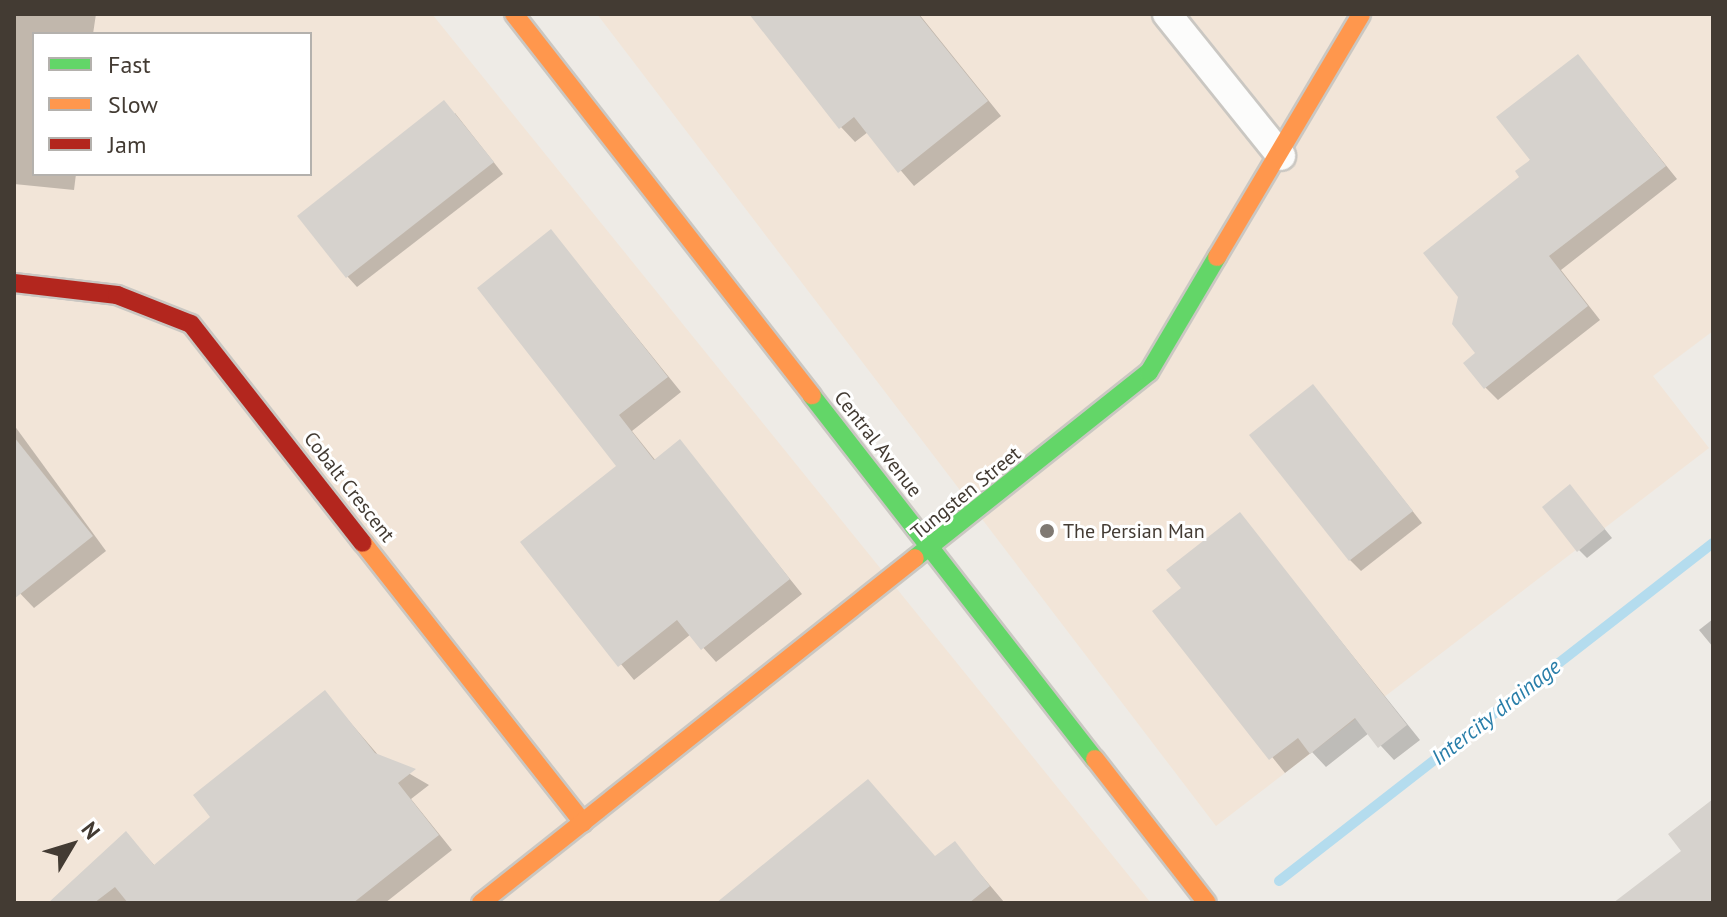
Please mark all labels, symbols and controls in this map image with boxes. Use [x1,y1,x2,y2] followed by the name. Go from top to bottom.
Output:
[32,32,312,176] legend
[108,49,151,80] text: Fast
[108,89,158,120] text: Slow
[108,129,146,160] text: Jam
[829,386,927,502] street label: Central Avenue
[299,427,399,547] street label: Cobalt Crescent
[906,442,1026,544] street label: Tungsten Street
[1063,519,1205,543] place label: The Persian Man
[1038,522,1056,540] marker: The Persian Man
[1426,653,1566,771] water label: Intercity drainage
[32,805,112,885] north arrow
[75,816,106,845] text: N

